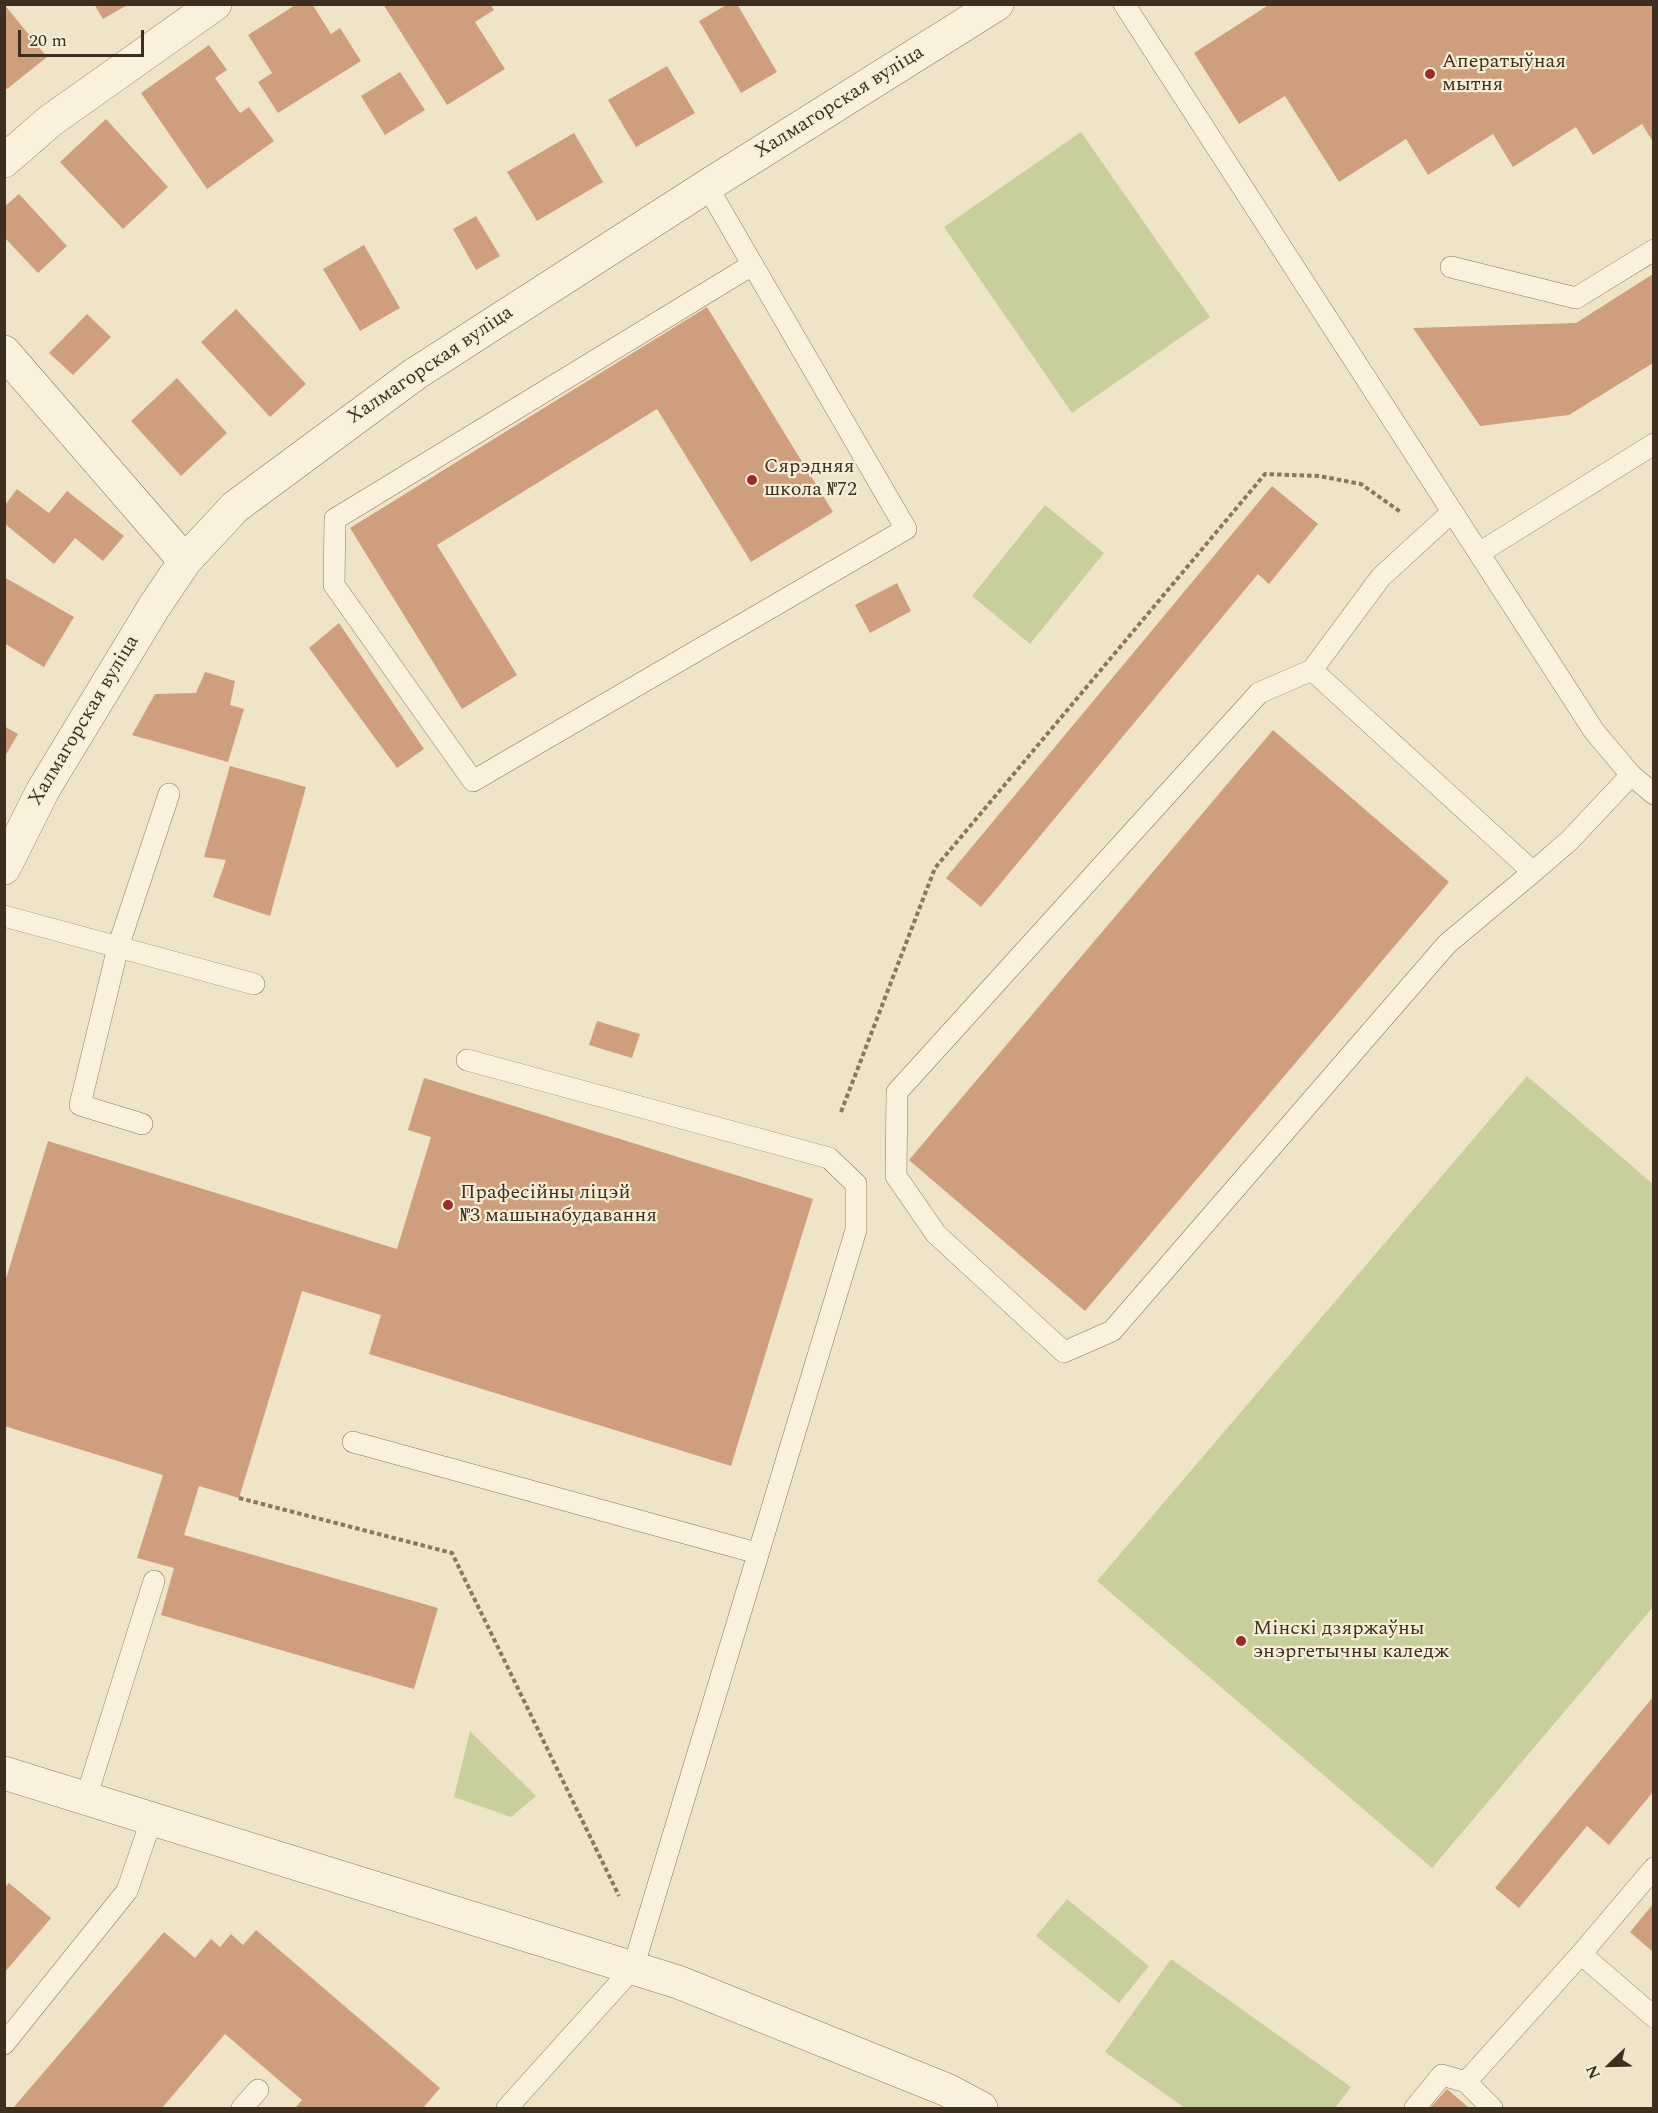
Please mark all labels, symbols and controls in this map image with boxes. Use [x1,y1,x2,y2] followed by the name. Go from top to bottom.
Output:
[21,18,147,56] scale bar
[29,27,67,54] text: 20 m
[751,41,929,165] street label: Халмагорская вуліца
[1442,51,1566,98] place label: Аператыўная мытня
[1423,67,1437,81] marker: Аператыўная мытня
[344,302,518,430] street label: Халмагорская вуліца
[764,456,857,503] place label: Сярэдняя школа №72
[745,473,759,487] marker: Сярэдняя школа №72
[25,631,145,811] street label: Халмагорская вуліца
[460,1182,657,1229] place label: Прафесійны ліцэй №3 машынабудавання
[441,1198,455,1212] marker: Прафесійны ліцэй №3 машынабудавання
[1253,1618,1450,1665] place label: Мінскі дзяржаўны энэргетычны каледж
[1234,1634,1248,1648] marker: Мінскі дзяржаўны энэргетычны каледж
[1580,2035,1640,2095] north arrow
[1580,2061,1607,2083] text: N

